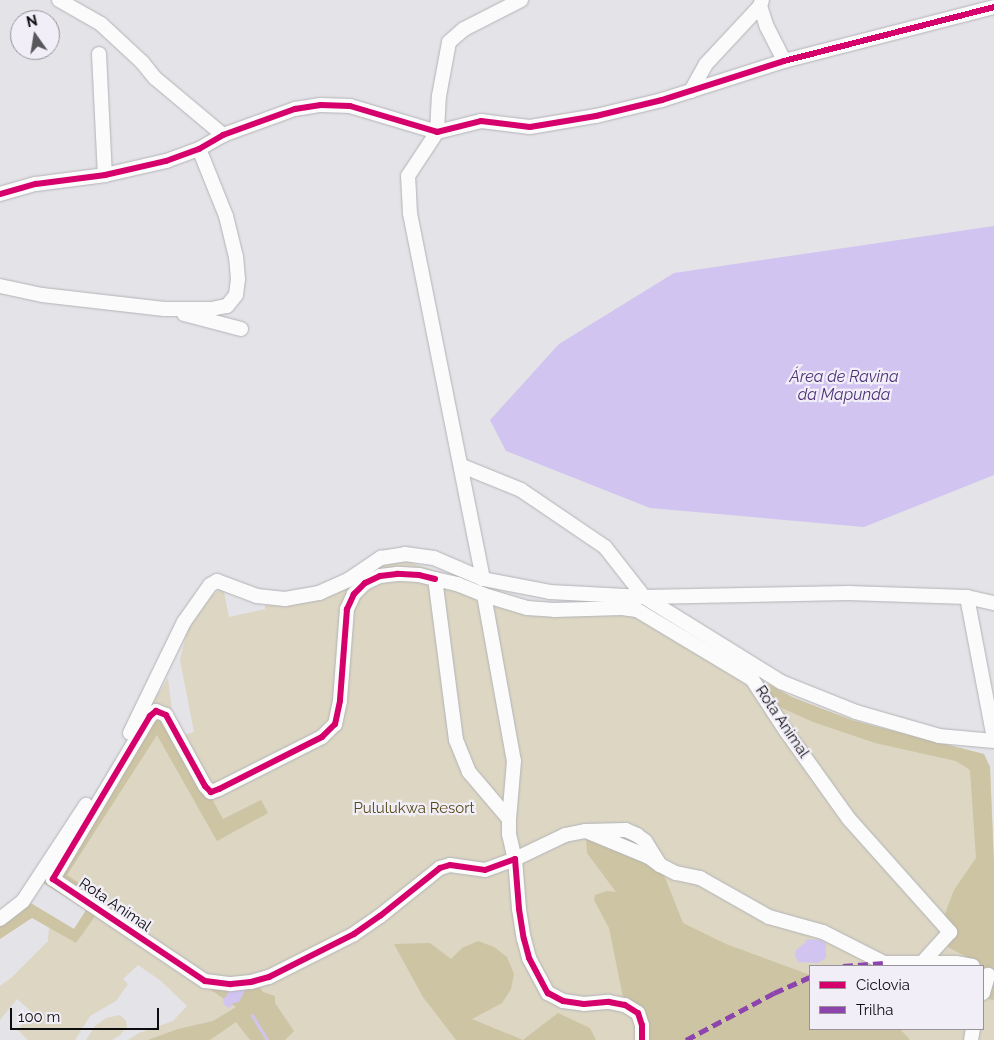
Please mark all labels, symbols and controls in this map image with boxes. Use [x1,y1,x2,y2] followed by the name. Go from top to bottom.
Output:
[10,10,60,60] north arrow
[25,12,39,30] text: N
[789,367,899,405] water label: Área de Ravina da Mapunda
[751,682,813,762] street label: Rota Animal
[354,800,474,818] park label: Pululukwa Resort
[75,874,155,936] street label: Rota Animal
[809,965,984,1030] legend
[856,976,910,994] text: Ciclovia
[12,998,161,1030] scale bar
[856,1001,893,1019] text: Trilha
[18,1008,60,1026] text: 100 m

